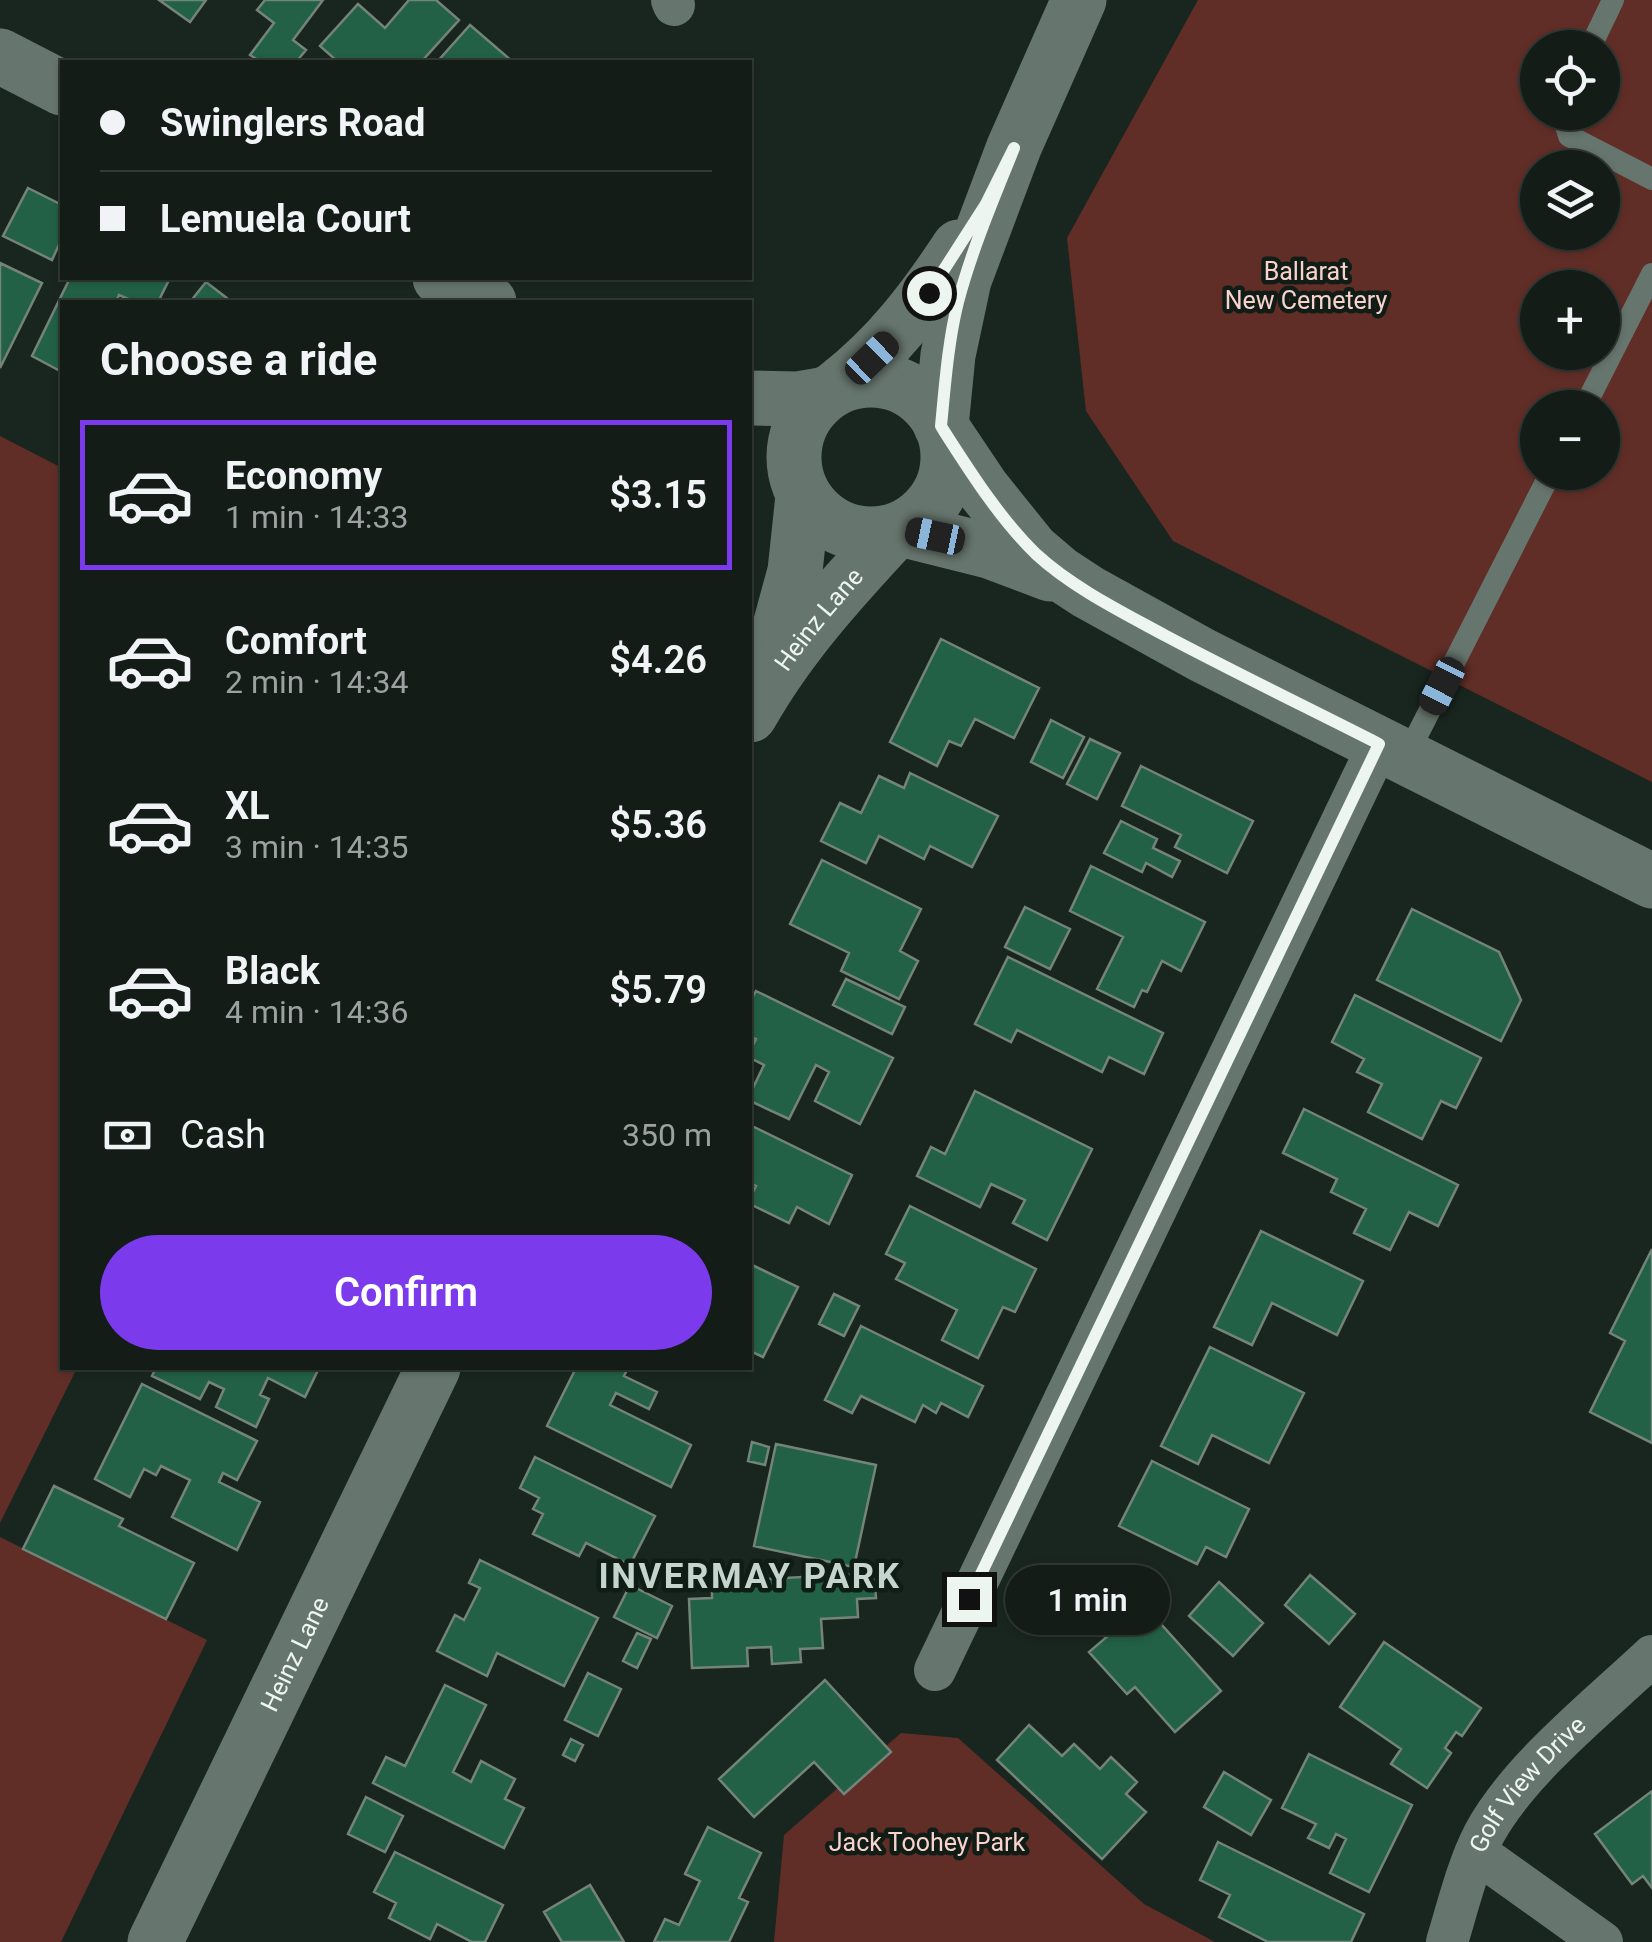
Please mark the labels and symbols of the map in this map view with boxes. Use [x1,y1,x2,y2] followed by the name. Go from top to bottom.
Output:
[1225,257,1388,315] park label: Ballarat New Cemetery
[907,271,952,316] route start
[840,326,904,390] car
[903,515,967,557] car
[769,562,869,676] street label: Heinz Lane
[1415,652,1469,720] car
[599,1556,901,1597] district label: INVERMAY PARK
[1004,1564,1169,1634] callout: 1 min
[947,1577,992,1622] route end
[255,1592,335,1716] street label: Heinz Lane
[1463,1710,1591,1857] street label: Golf View Drive
[829,1828,1026,1857] park label: Jack Toohey Park

